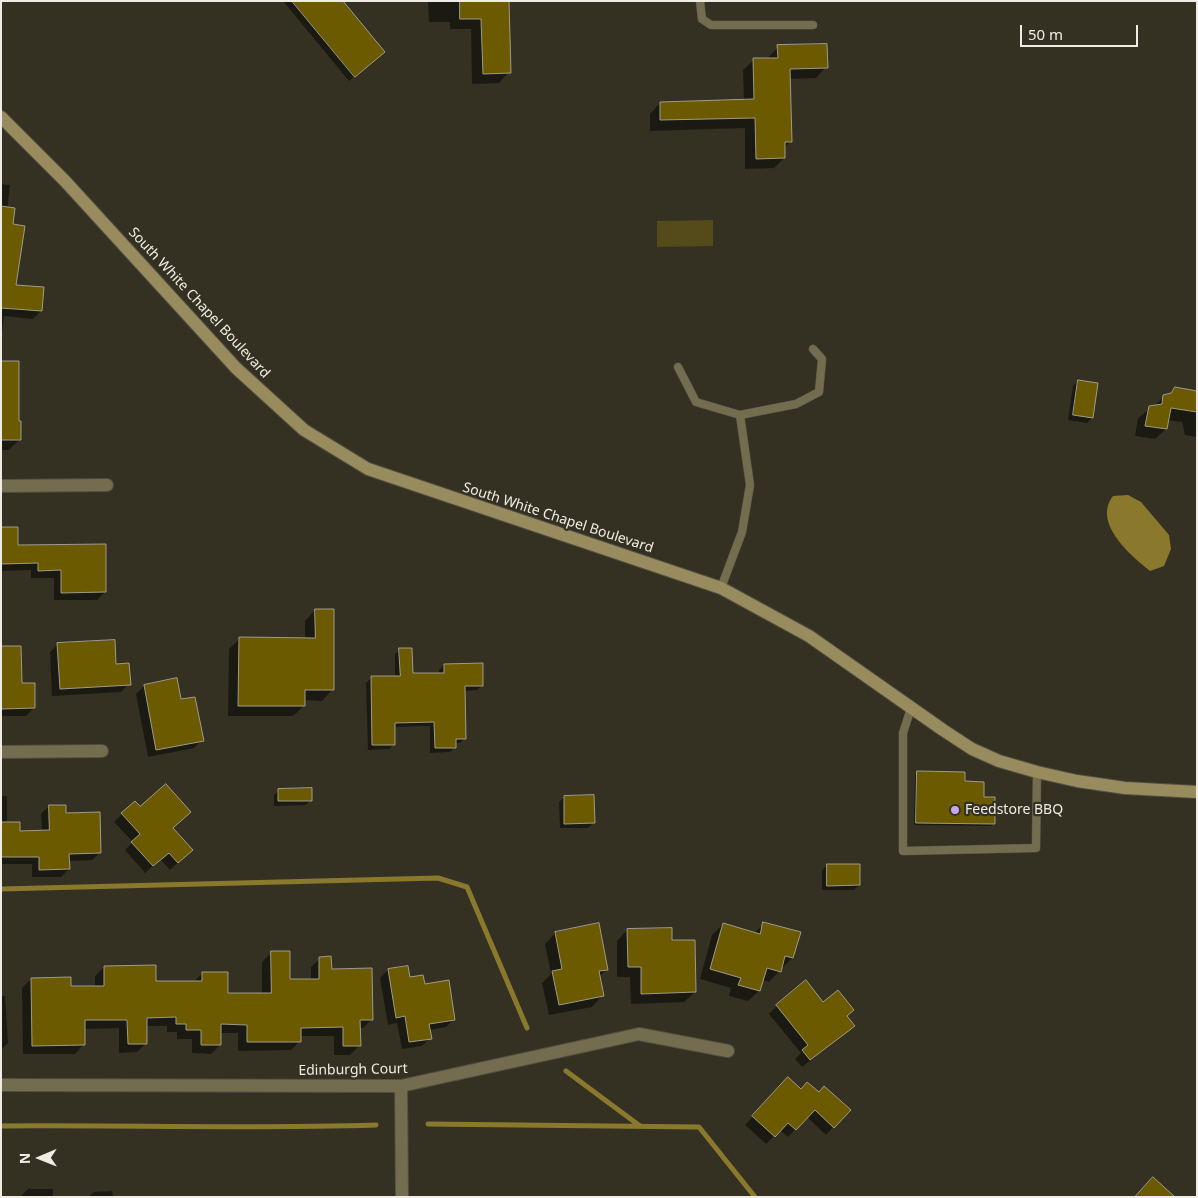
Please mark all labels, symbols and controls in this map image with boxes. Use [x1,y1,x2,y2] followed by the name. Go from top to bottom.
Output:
[1023,15,1140,47] scale bar
[1028,24,1063,44] text: 50 m
[125,224,273,382] street label: South White Chapel Boulevard
[460,479,656,557] street label: South White Chapel Boulevard
[965,802,1063,818] place label: Feedstore BBQ
[949,804,961,816] marker: Feedstore BBQ
[298,1061,408,1079] street label: Edinburgh Court
[15,1133,65,1183] north arrow
[15,1152,34,1164] text: N

